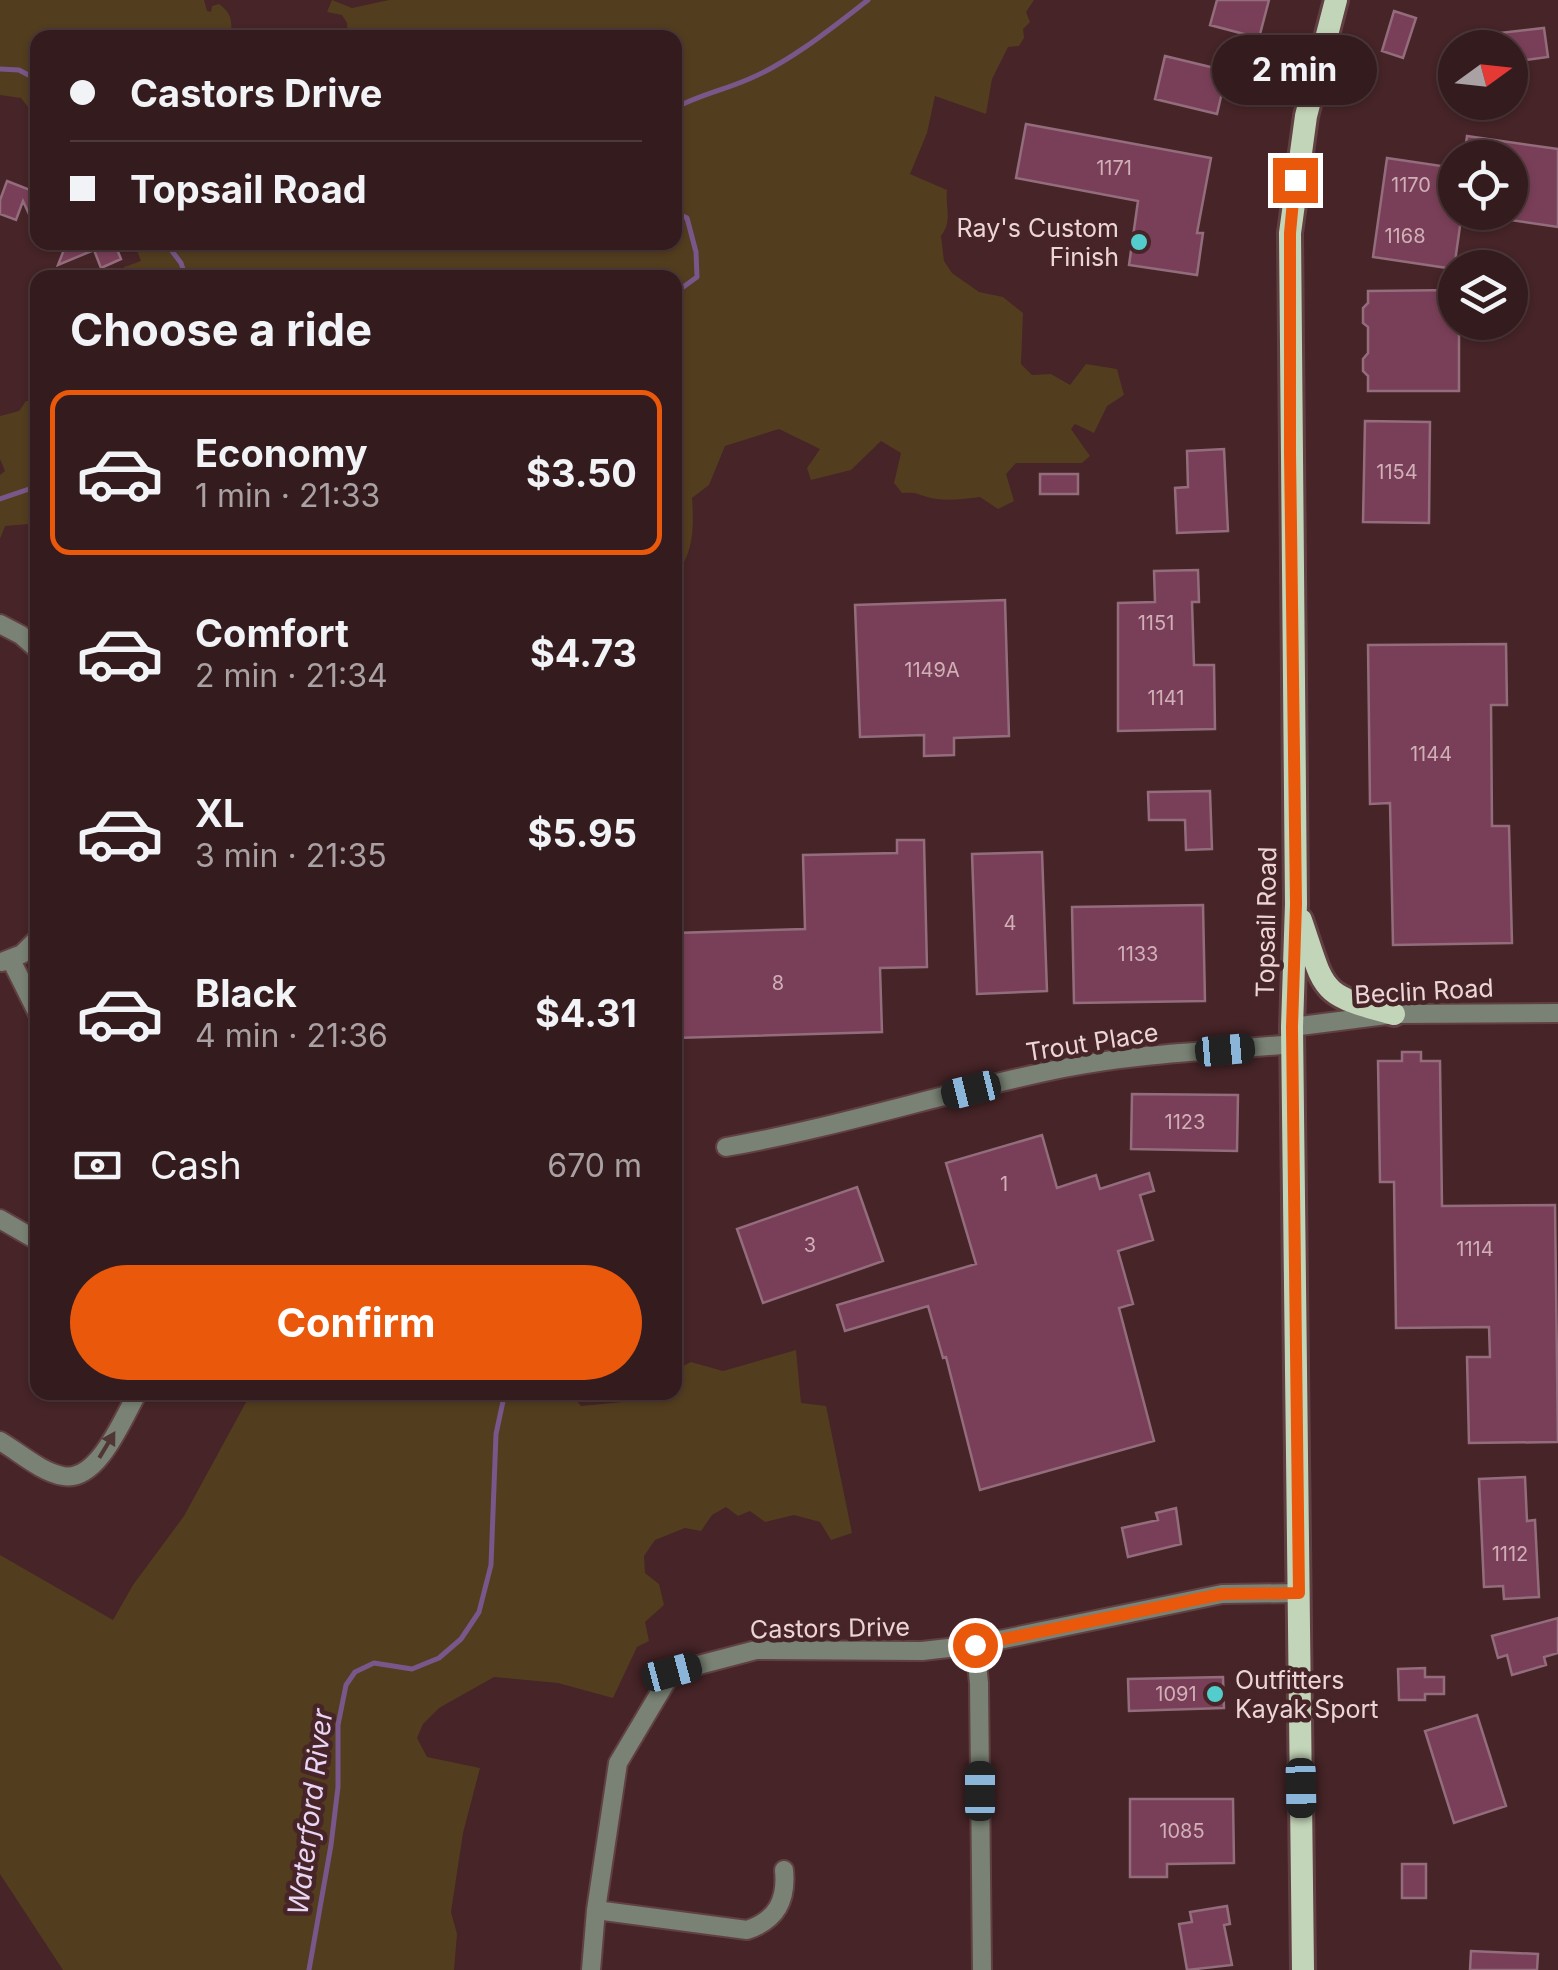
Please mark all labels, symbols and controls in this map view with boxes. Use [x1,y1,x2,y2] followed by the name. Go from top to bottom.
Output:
[1438,30,1528,120] north arrow
[1438,30,1528,340] map controls
[1212,35,1378,105] callout: 2 min
[1252,50,1337,89] text: 2 min
[130,70,382,116] text: Castors Drive
[1438,140,1528,230] button: locate
[1096,156,1132,180] house number: 1171
[1273,158,1318,203] route end
[130,166,367,212] text: Topsail Road
[1391,173,1431,197] house number: 1170
[957,213,1119,272] place label: Ray's Custom Finish
[1384,224,1426,248] house number: 1168
[1128,231,1150,253] marker: Ray's Custom Finish
[1438,250,1528,340] button: layers
[70,302,372,357] text: Choose a ride
[75,428,165,518] icon: car
[195,430,368,476] text: Economy
[526,450,637,496] text: $3.50
[1376,460,1418,484] house number: 1154
[195,476,380,515] text: 1 min · 21:33
[75,608,165,698] icon: car
[195,610,349,656] text: Comfort
[1138,611,1174,635] house number: 1151
[530,630,637,676] text: $4.73
[195,656,388,695] text: 2 min · 21:34
[904,658,960,682] house number: 1149A
[1148,686,1184,710] house number: 1141
[1410,742,1452,766] house number: 1144
[75,788,165,878] icon: car
[195,790,245,836] text: XL
[528,810,637,856] text: $5.95
[195,836,387,875] text: 3 min · 21:35
[1250,846,1282,998] street label: Topsail Road
[1004,911,1016,935] house number: 4
[1118,942,1158,966] house number: 1133
[75,968,165,1058] icon: car
[195,970,297,1016] text: Black
[772,971,784,995] house number: 8
[1354,972,1494,1010] street label: Beclin Road
[535,990,637,1036] text: $4.31
[195,1016,388,1055] text: 4 min · 21:36
[1024,1017,1160,1067] street label: Trout Place
[1194,1032,1256,1068] car
[938,1068,1004,1112] car
[1165,1110,1205,1134] house number: 1123
[70,1138,125,1193] icon: cash
[150,1142,242,1188] text: Cash
[547,1146,642,1185] text: 670 m
[1000,1172,1008,1196] house number: 1
[804,1233,816,1257] house number: 3
[1456,1237,1494,1261] house number: 1114
[70,1265,642,1380] button: Confirm
[98,1431,115,1459] one-way arrow
[1492,1542,1528,1566] house number: 1112
[750,1612,910,1644] street label: Castors Drive
[953,1623,998,1668] route start
[639,1650,705,1694] car
[1235,1665,1379,1724] place label: Outfitters Kayak Sport
[1155,1682,1197,1706] house number: 1091
[1204,1683,1226,1705] marker: Outfitters Kayak Sport
[280,1705,340,1917] water label: Waterford River
[1285,1758,1317,1818] car
[965,1761,995,1821] car
[1159,1819,1205,1843] house number: 1085

